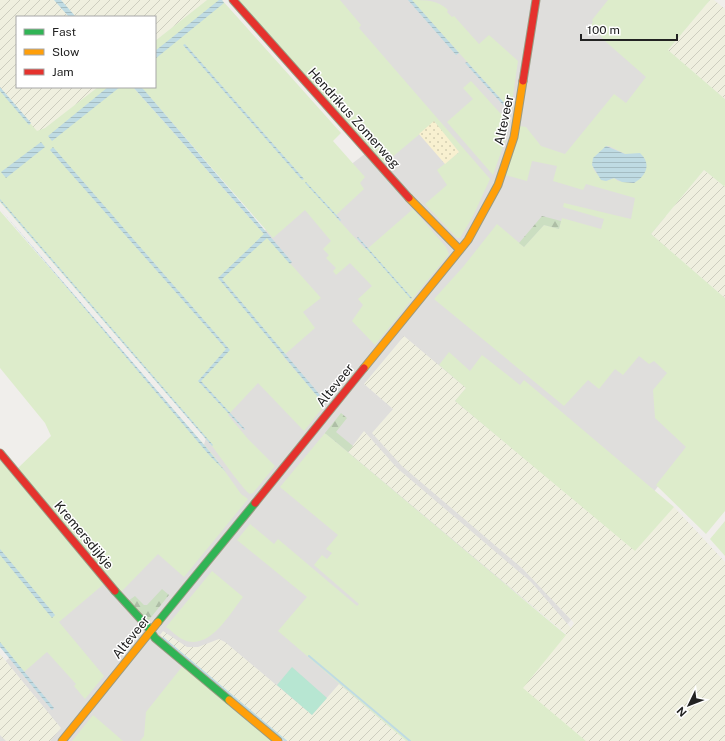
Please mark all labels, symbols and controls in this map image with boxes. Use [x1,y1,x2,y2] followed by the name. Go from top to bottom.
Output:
[16,16,156,88] legend
[581,16,677,42] scale bar
[587,23,620,37] text: 100 m
[52,25,77,39] text: Fast
[52,45,80,59] text: Slow
[52,65,74,79] text: Jam
[305,65,403,171] street label: Hendrikus Zomerweg
[491,93,517,147] street label: Alteveer
[313,360,357,410] street label: Alteveer
[51,498,117,572] street label: Kremersdijkje
[109,612,153,662] street label: Alteveer
[669,685,709,725] north arrow
[674,705,689,719] text: N

